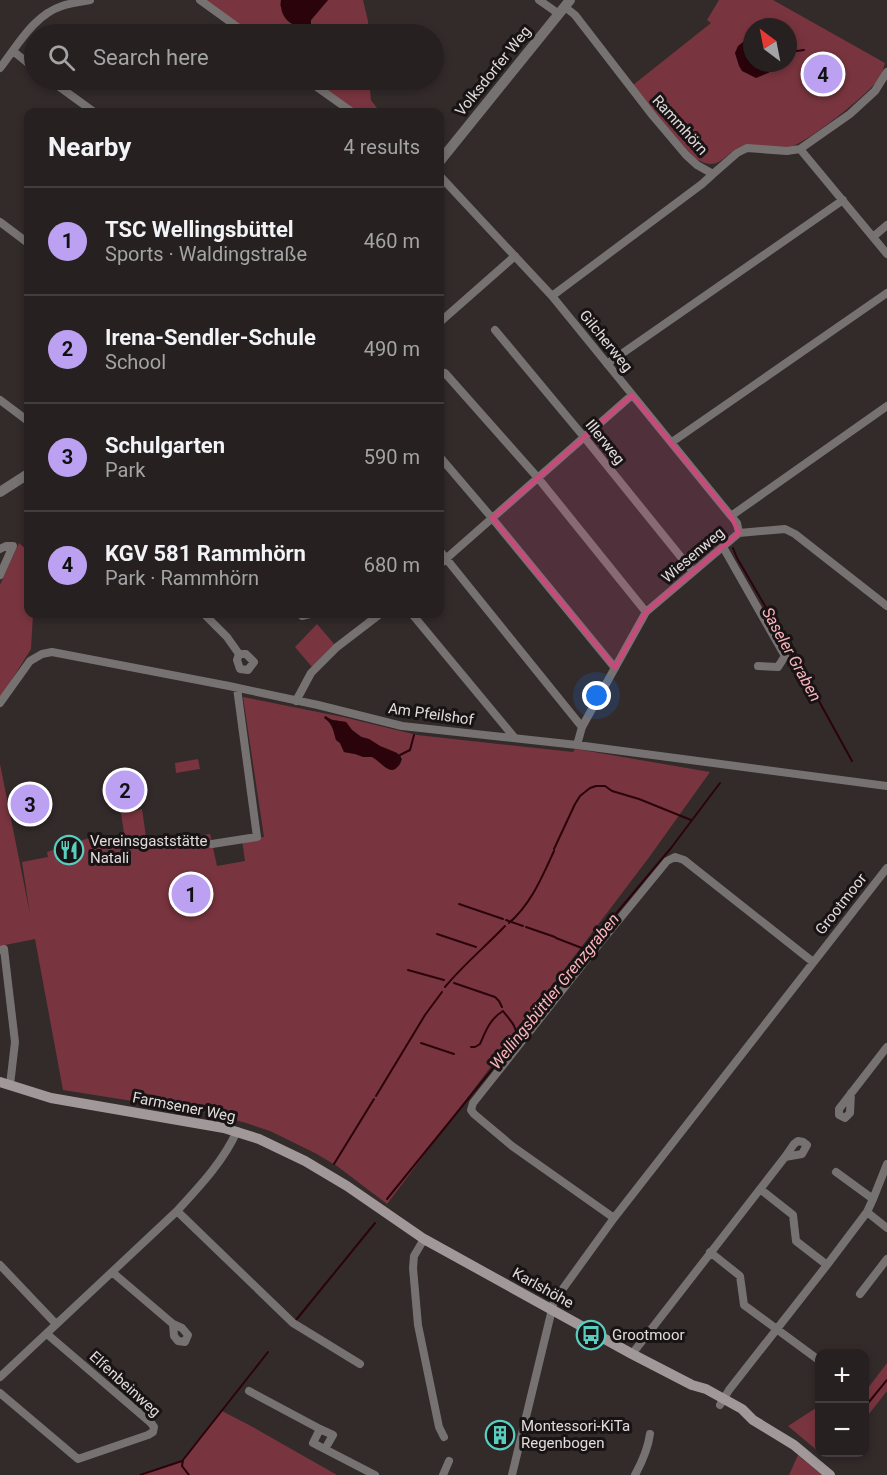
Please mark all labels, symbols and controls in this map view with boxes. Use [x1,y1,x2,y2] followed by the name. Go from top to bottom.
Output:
[743,18,797,72] north arrow
[451,23,535,119] street label: Volksdorfer Weg
[24,24,444,90] search box
[45,41,78,74] icon: search
[93,45,209,70] text: Search here
[804,52,842,97] pin: 4
[649,92,711,158] street label: Rammhörn
[48,132,131,162] text: Nearby
[344,135,420,159] text: 4 results
[105,217,294,242] text: TSC Wellingsbüttel
[62,229,73,253] text: 1
[364,229,420,253] text: 460 m
[105,242,307,266] text: Sports · Waldingstraße
[576,306,636,376] street label: Gilcherweg
[105,325,316,350] text: Irena-Sendler-Schule
[62,337,73,361] text: 2
[364,337,420,361] text: 490 m
[105,350,166,374] text: School
[582,416,628,468] street label: Illerweg
[105,433,225,458] text: Schulgarten
[62,445,73,469] text: 3
[364,445,420,469] text: 590 m
[105,458,145,482] text: Park
[658,524,728,586] street label: Wiesenweg
[105,541,306,566] text: KGV 581 Rammhörn
[62,553,73,577] text: 4
[364,553,420,577] text: 680 m
[105,566,259,590] text: Park · Rammhörn
[758,604,825,705] water label: Saseler Graben
[582,681,611,710] your location
[387,699,476,729] street label: Am Pfeilshof
[106,768,144,812] pin: 2
[10,782,50,826] pin: 3
[90,832,208,867] place label: Vereinsgaststätte Natali
[53,834,85,866] restaurant icon: Vereinsgaststätte Natali
[812,870,870,938] street label: Grootmoor
[172,872,210,916] pin: 1
[486,910,623,1073] water label: Wellingsbüttler Grenzgraben
[131,1088,237,1126] street label: Farmsener Weg
[509,1264,577,1312] street label: Karlshöhe
[575,1319,607,1351] bus stop icon: Grootmoor
[612,1326,685,1344] place label: Grootmoor
[86,1347,164,1421] street label: Elfenbeinweg
[815,1349,869,1457] map controls
[815,1349,869,1403] button: +
[815,1403,869,1457] button: −
[521,1417,630,1452] place label: Montessori-KiTa Regenbogen
[484,1419,516,1451] building icon: Montessori-KiTa Regenbogen

